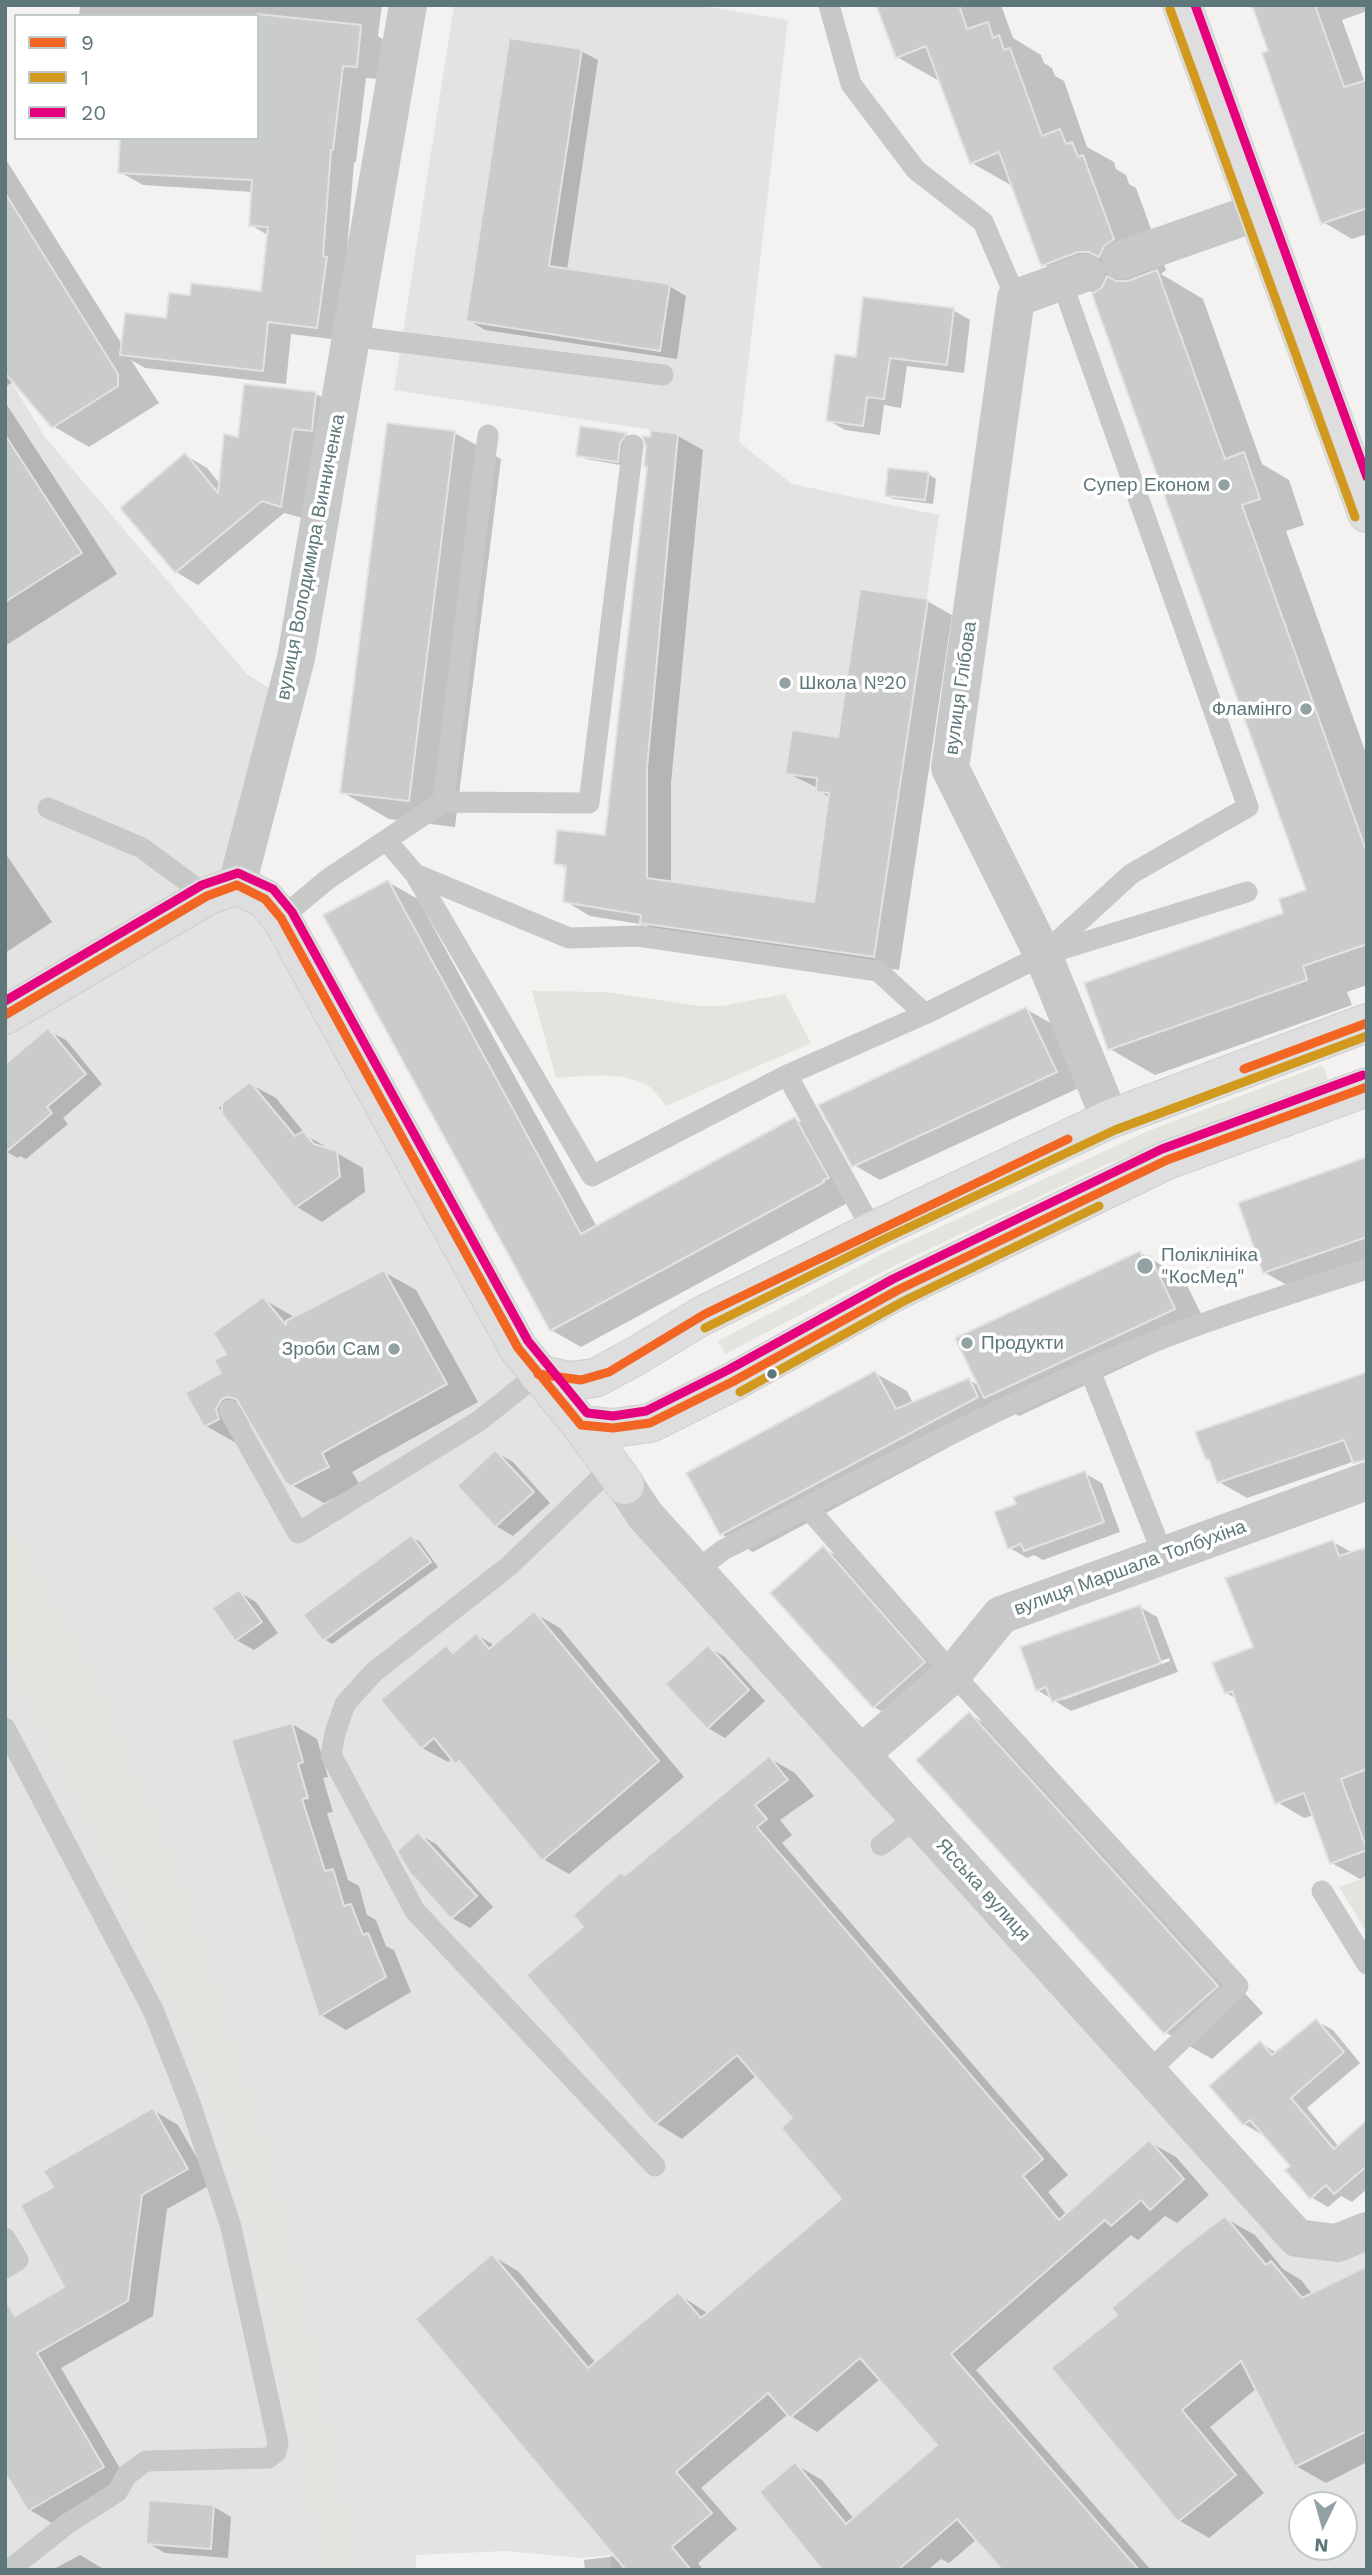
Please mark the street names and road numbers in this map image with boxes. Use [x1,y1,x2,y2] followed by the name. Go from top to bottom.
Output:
[272,412,350,702] street label: вулиця Володимира Винниченка
[940,620,982,756] street label: вулиця Глібова
[1011,1515,1249,1621] street label: вулиця Маршала Толбухіна
[931,1834,1035,1946] street label: Ясська вулиця

